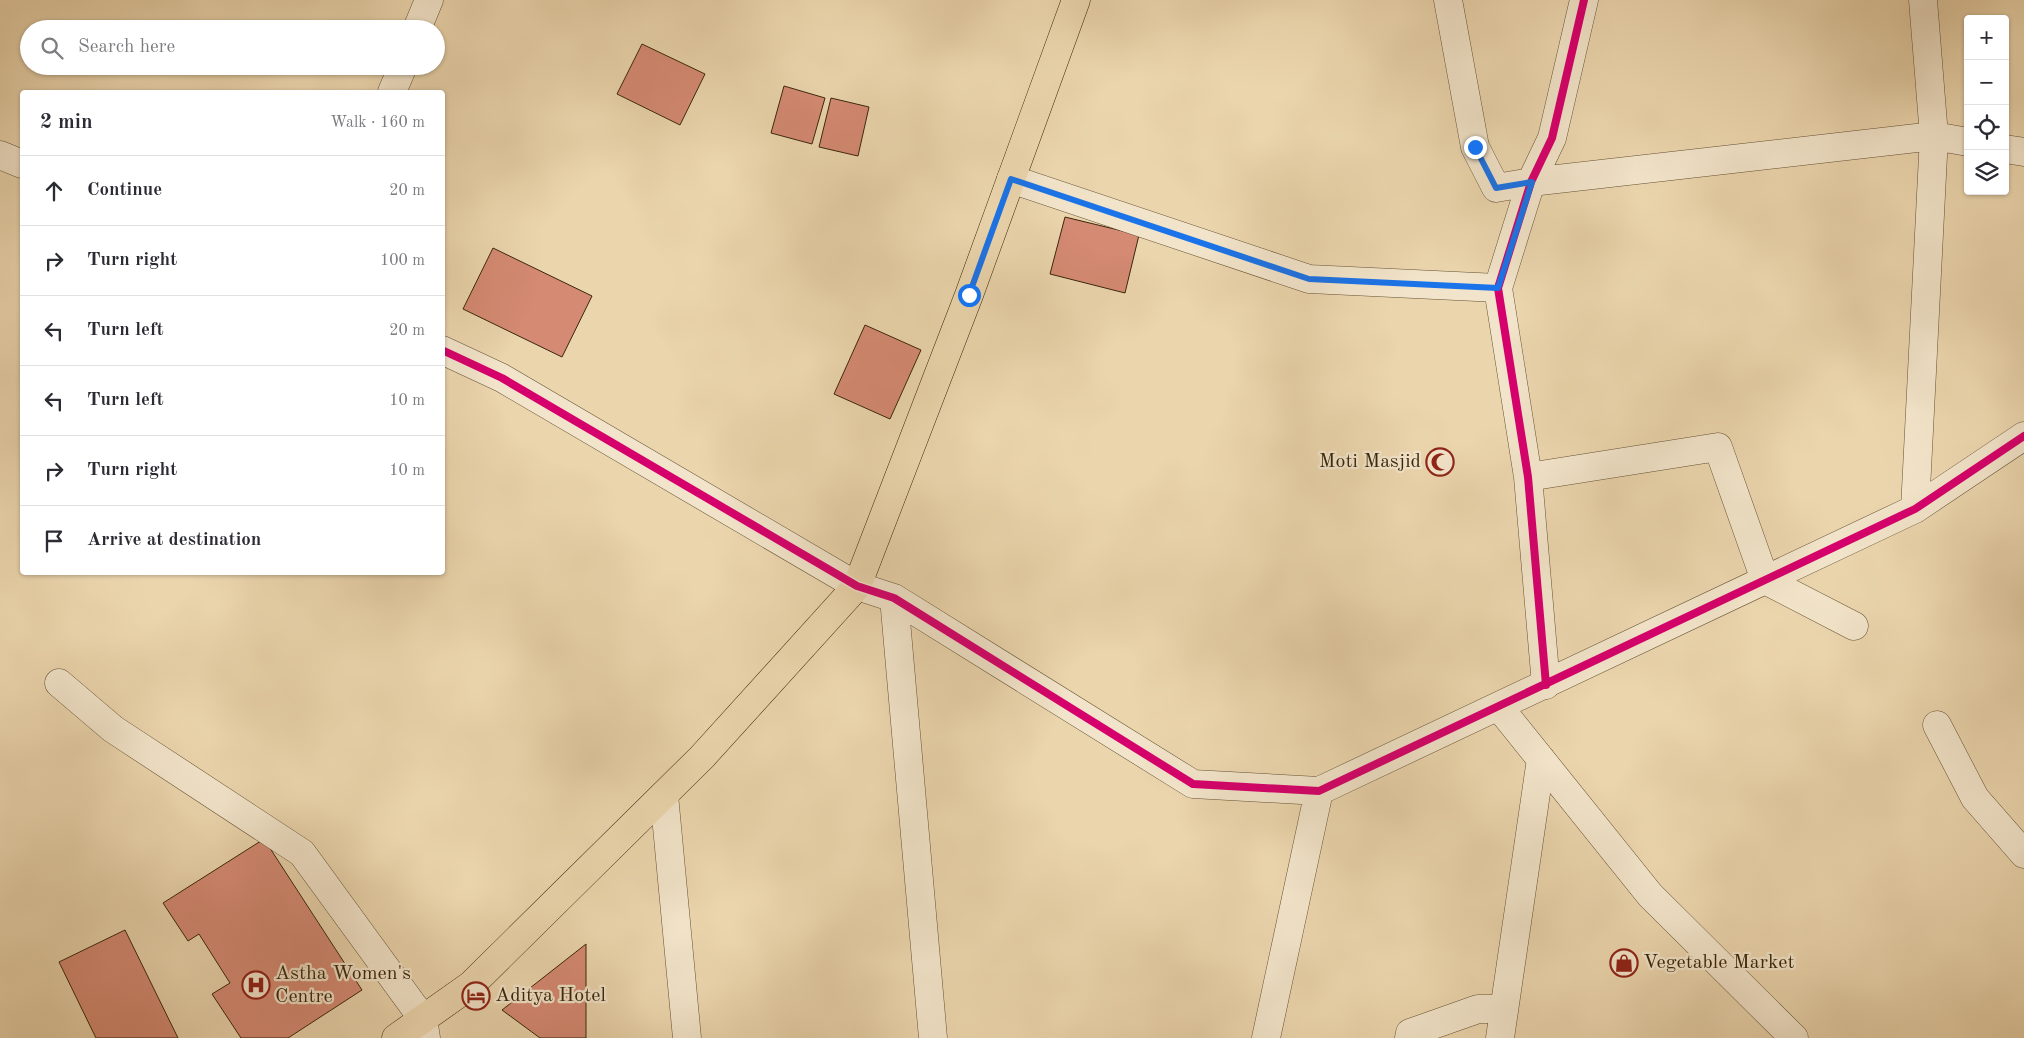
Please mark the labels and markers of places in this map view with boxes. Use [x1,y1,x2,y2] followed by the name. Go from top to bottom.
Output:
[1425,447,1455,477] mosque icon: Moti Masjid
[1319,452,1421,472] place label: Moti Masjid
[1609,948,1639,978] shop icon: Vegetable Market
[1643,953,1794,973] place label: Vegetable Market
[275,964,411,1007] place label: Astha Women's Centre
[241,970,271,1000] hospital icon: Astha Women's Centre
[461,981,491,1011] hotel icon: Aditya Hotel
[495,986,606,1006] place label: Aditya Hotel

